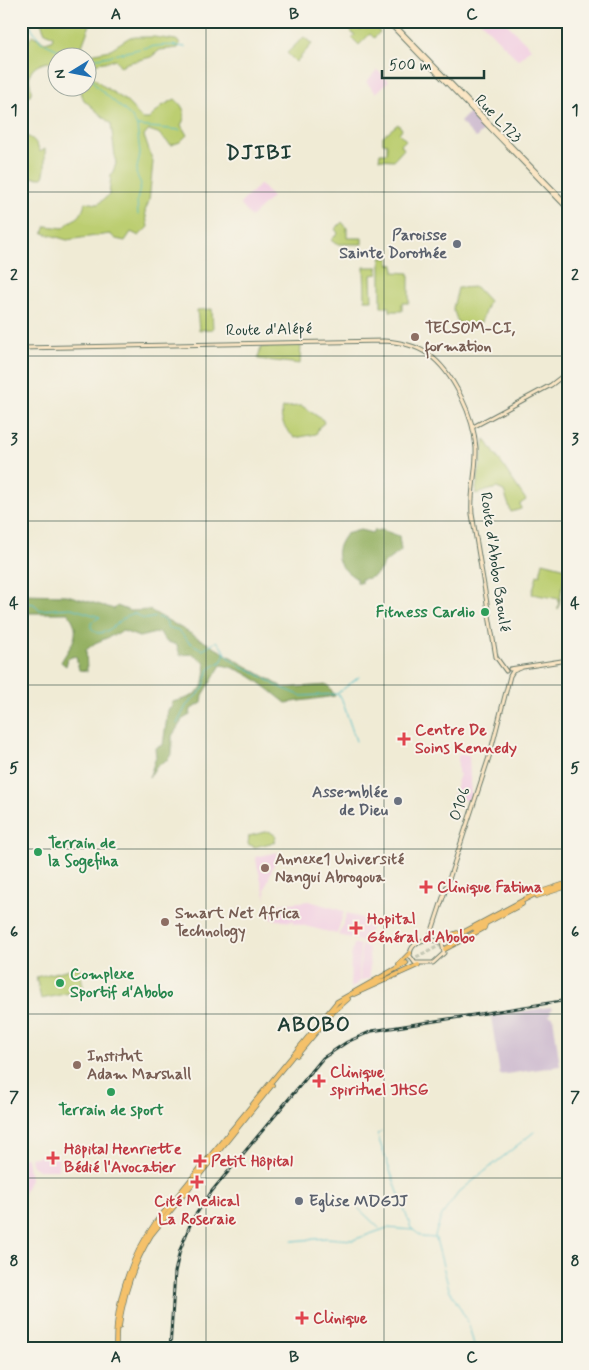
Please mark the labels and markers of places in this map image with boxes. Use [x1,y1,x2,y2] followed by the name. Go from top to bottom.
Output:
[339,225,447,264] place label: Paroisse Sainte Dorothée
[451,238,463,250] marker: Paroisse Sainte Dorothée
[424,318,516,359] place label: TECSOM-CI, formation
[409,331,421,343] marker: TECSOM-CI, formation
[376,602,475,623] place label: Fitness Cardio
[479,606,491,618] marker: Fitness Cardio
[415,720,517,759] place label: Centre De Soins Kennedy
[397,732,411,746] marker: Centre De Soins Kennedy
[312,782,389,821] place label: Assemblée de Dieu
[392,795,404,807] marker: Assemblée de Dieu
[48,833,119,874] place label: Terrain de la Sogefiha
[32,846,44,858] marker: Terrain de la Sogefiha
[275,849,405,890] place label: Annexe1 Université Nangui Abrogoua
[259,862,271,874] marker: Annexe1 Université Nangui Abrogoua
[437,877,542,898] place label: Clinique Fatima
[419,880,433,894] marker: Clinique Fatima
[175,903,300,944] place label: Smart Net Africa Technology
[367,909,475,948] place label: Hopital Général d'Abobo
[159,916,171,928] marker: Smart Net Africa Technology
[349,921,363,935] marker: Hopital Général d'Abobo
[70,964,173,1003] place label: Complexe Sportif d'Abobo
[54,977,66,989] marker: Complexe Sportif d'Abobo
[87,1046,191,1085] place label: Institut Adam Marshall
[71,1059,83,1071] marker: Institut Adam Marshall
[329,1062,429,1101] place label: Clinique spirituel JHSG
[312,1074,326,1088] marker: Clinique spirituel JHSG
[105,1086,117,1098] marker: Terrain de sport
[58,1100,164,1121] place label: Terrain de sport
[64,1139,182,1178] place label: Hôpital Henriette Bédié l'Avocatier
[46,1151,60,1165] marker: Hôpital Henriette Bédié l'Avocatier
[211,1151,293,1172] place label: Petit Hôpital
[193,1154,207,1168] marker: Petit Hôpital
[190,1175,204,1189] marker: Cité Medical La Roseraie
[154,1191,240,1230] place label: Cité Medical La Roseraie
[309,1191,408,1213] place label: Eglise MDGJJ
[293,1195,305,1207] marker: Eglise MDGJJ
[313,1308,368,1329] place label: Clinique
[295,1311,309,1325] marker: Clinique

